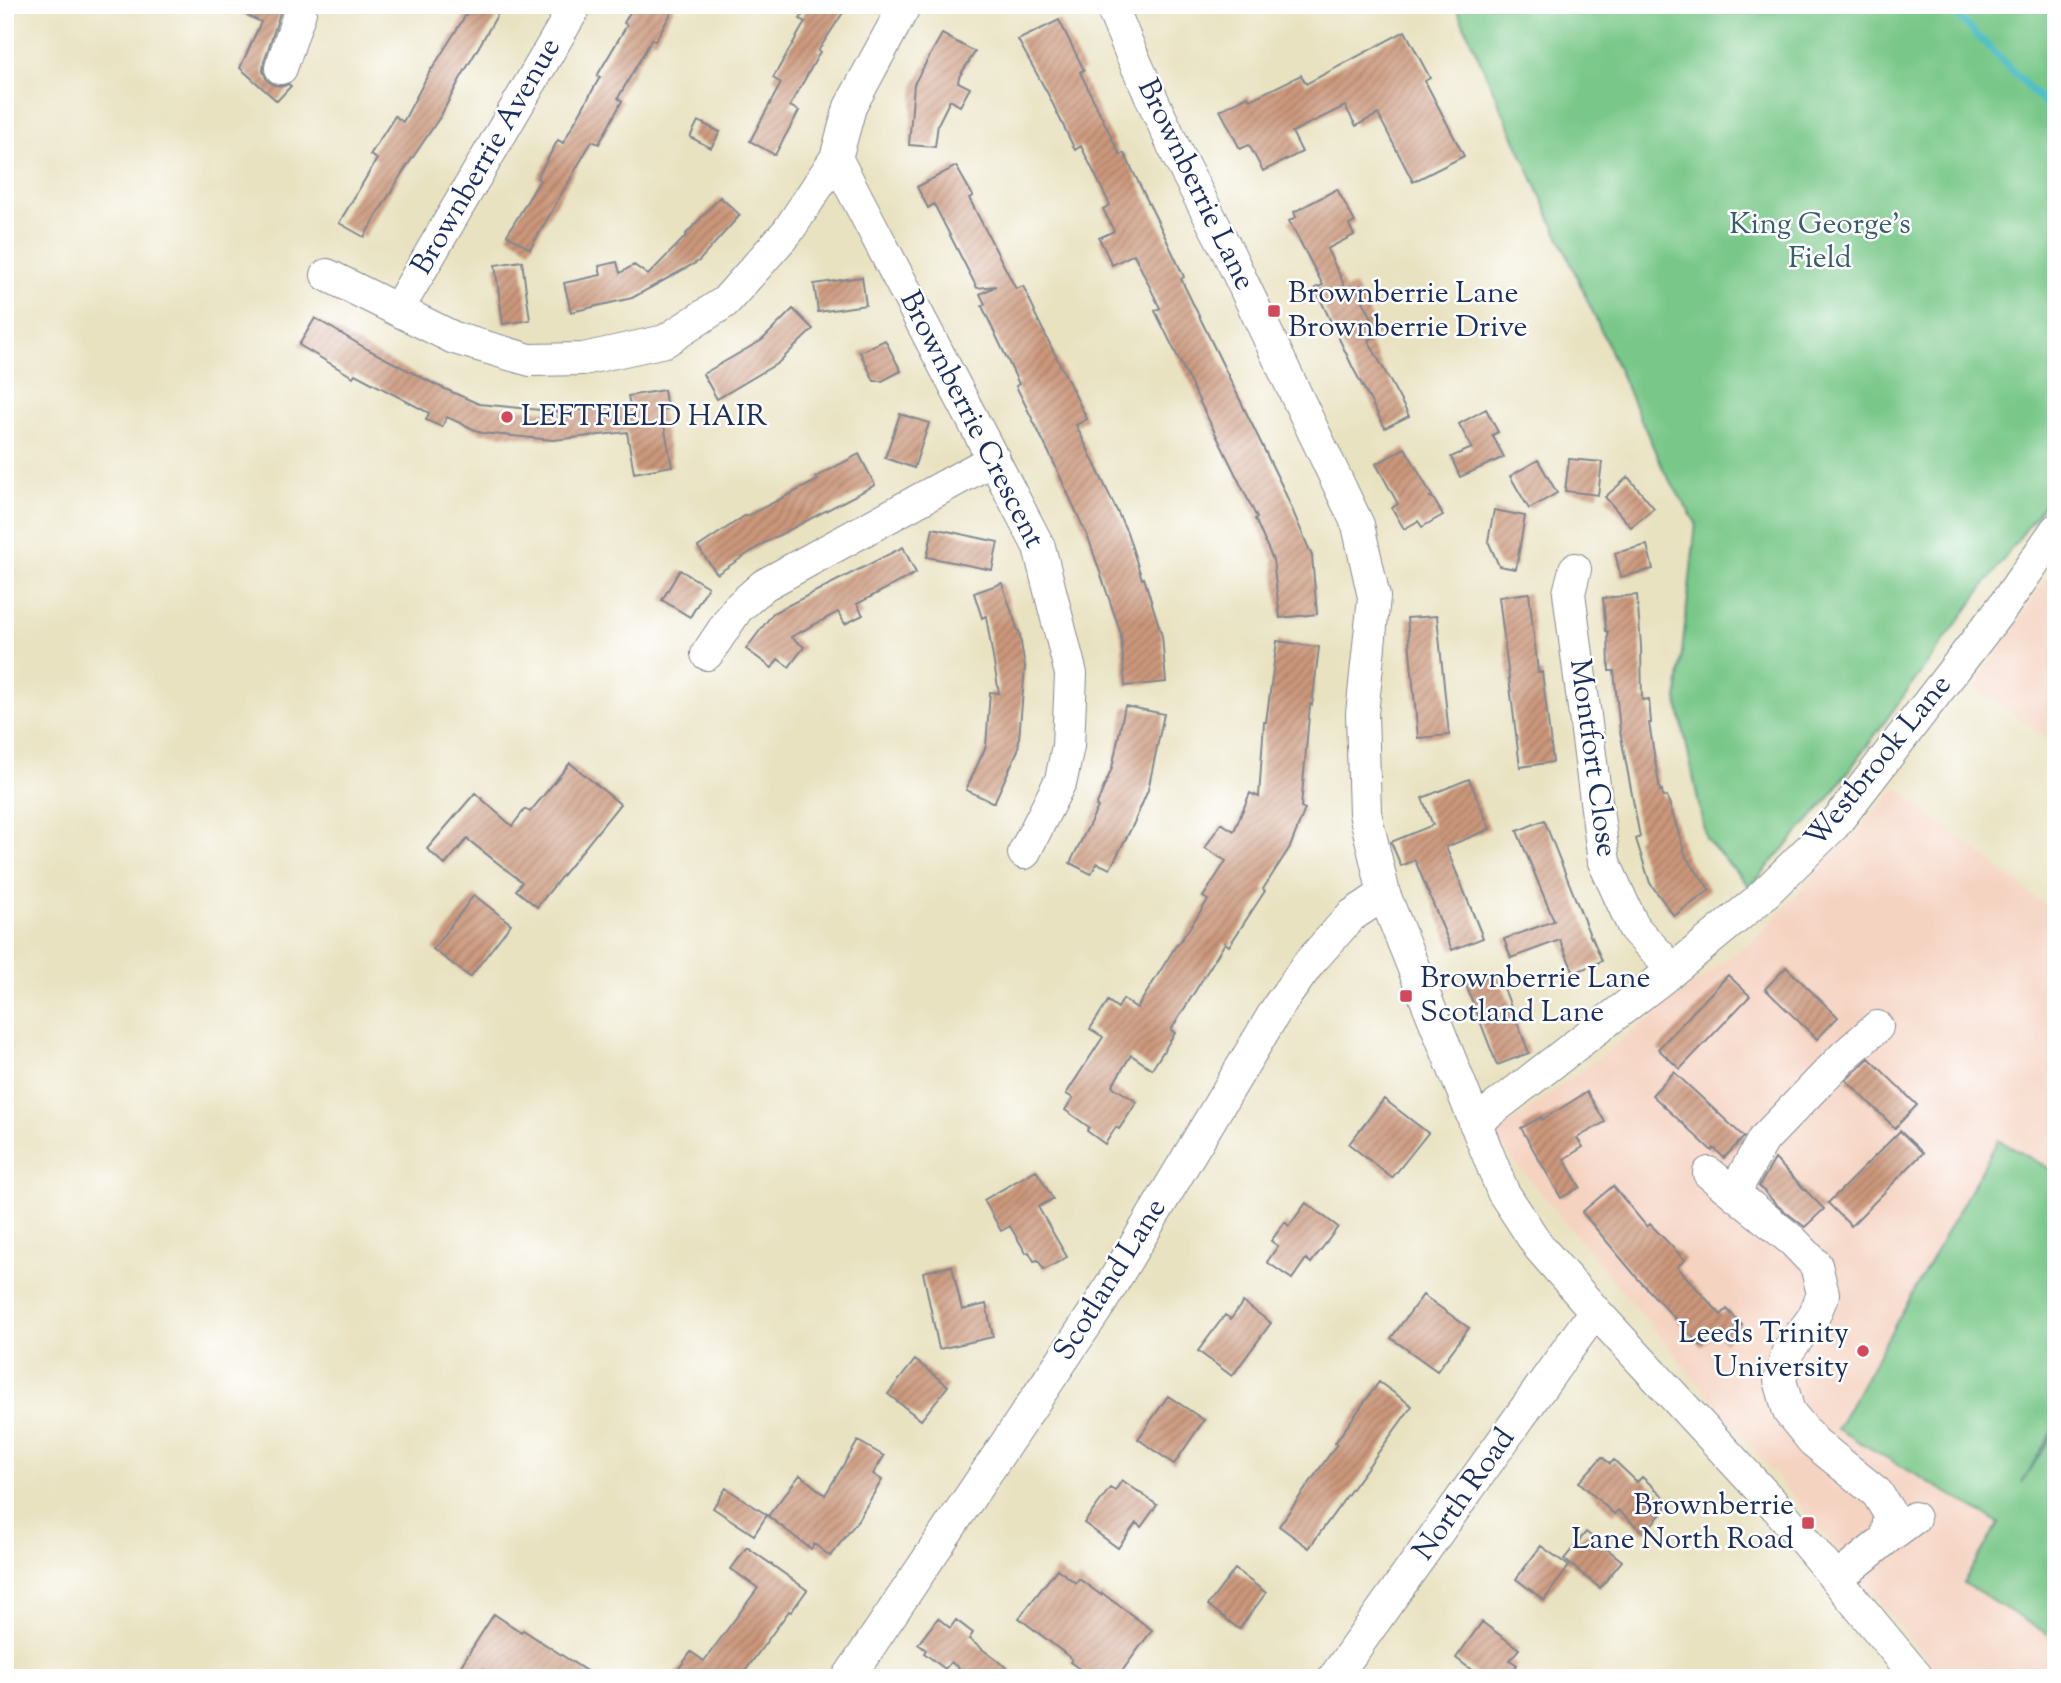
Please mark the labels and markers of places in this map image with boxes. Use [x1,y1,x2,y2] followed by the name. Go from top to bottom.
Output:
[1288,273,1527,350] place label: Brownberrie Lane Brownberrie Drive
[1266,303,1282,319] marker: Brownberrie Lane Brownberrie Drive
[521,396,768,439] place label: LEFTFIELD HAIR
[499,409,515,425] marker: LEFTFIELD HAIR
[1420,958,1651,1035] place label: Brownberrie Lane Scotland Lane
[1398,988,1414,1004] marker: Brownberrie Lane Scotland Lane
[1678,1313,1849,1390] place label: Leeds Trinity University
[1855,1343,1871,1359] marker: Leeds Trinity University
[1571,1485,1794,1562] place label: Brownberrie Lane North Road
[1800,1515,1816,1531] marker: Brownberrie Lane North Road

